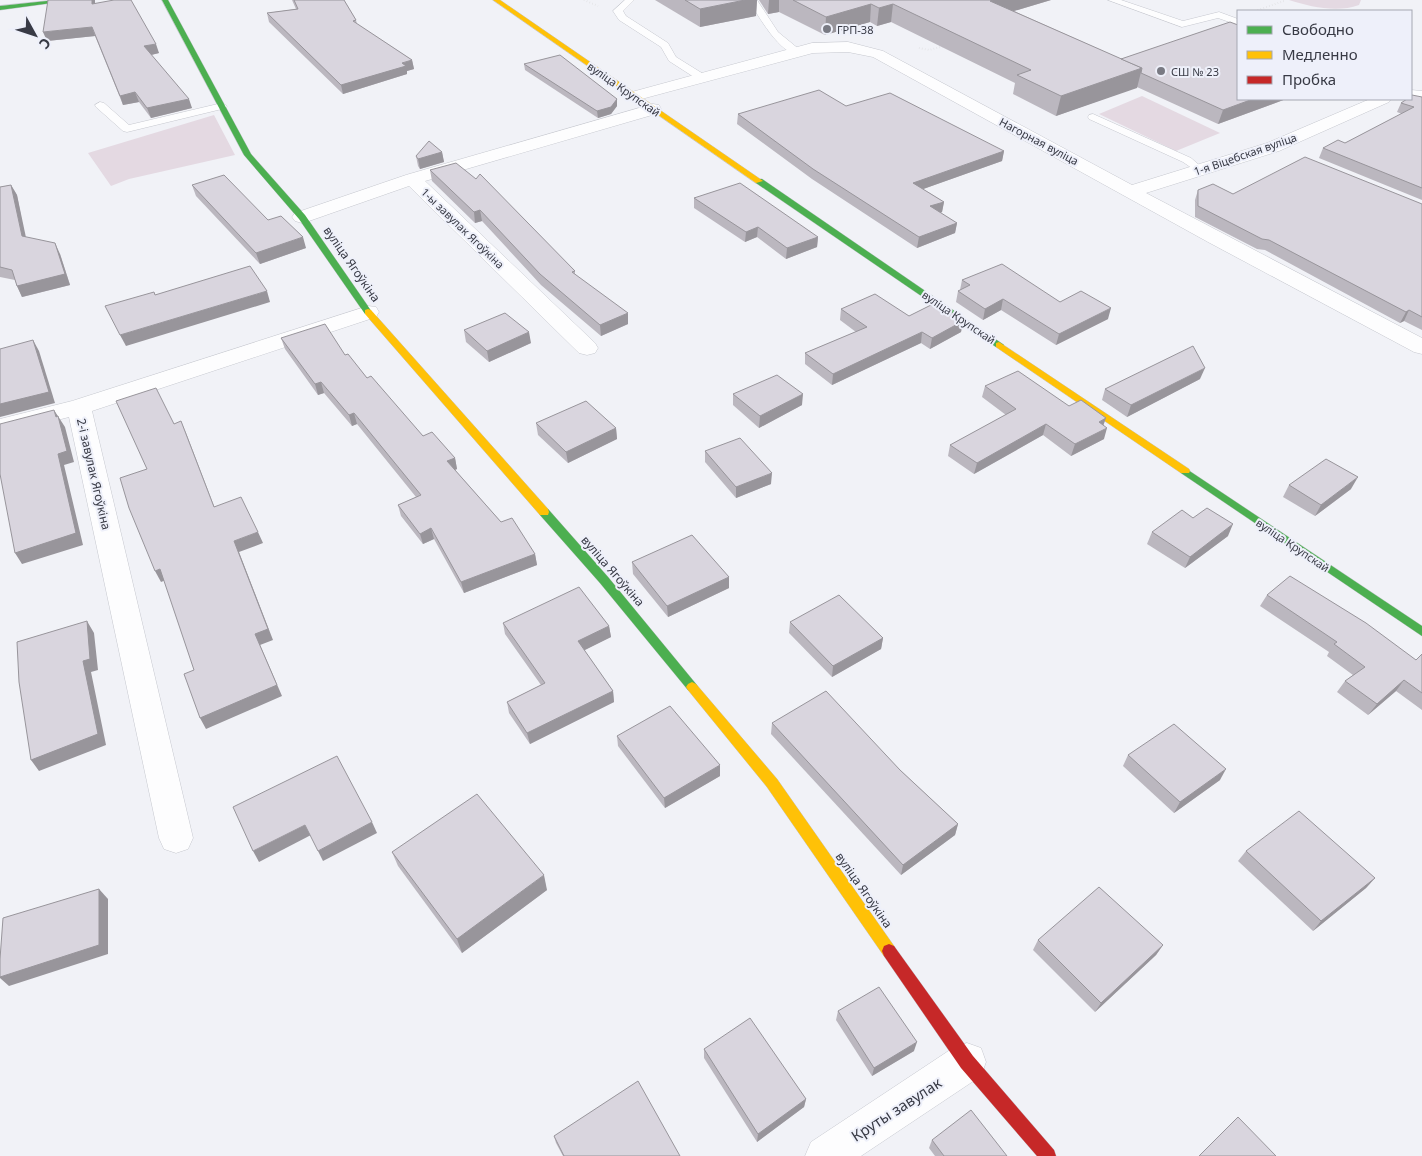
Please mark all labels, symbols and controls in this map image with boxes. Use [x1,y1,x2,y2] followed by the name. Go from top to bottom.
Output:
[10,10,60,60] north arrow
[1237,10,1412,100] legend
[1282,19,1354,39] text: Свободно
[837,22,873,37] place label: ГРП-38
[821,23,833,35] marker: ГРП-38
[35,34,56,53] text: С
[1282,44,1358,64] text: Медленно
[585,58,663,120] street label: вуліца Крупскай
[1171,64,1219,79] place label: СШ № 23
[1155,65,1167,77] marker: СШ № 23
[1282,69,1336,89] text: Пробка
[997,114,1081,168] street label: Нагорная вуліца
[1191,129,1299,179] street label: 1-я Віцебская вуліца
[418,184,508,272] street label: 1-ы завулак Ягоўкіна
[320,223,384,305] street label: вуліца Ягоўкіна
[919,287,999,347] street label: вуліца Крупскай
[73,417,115,531] street label: 2-і завулак Ягоўкіна
[1253,515,1333,575] street label: вуліца Крупскай
[578,532,648,610] street label: вуліца Ягоўкіна
[832,849,896,931] street label: вуліца Ягоўкіна
[847,1072,945,1146] street label: Круты завулак

